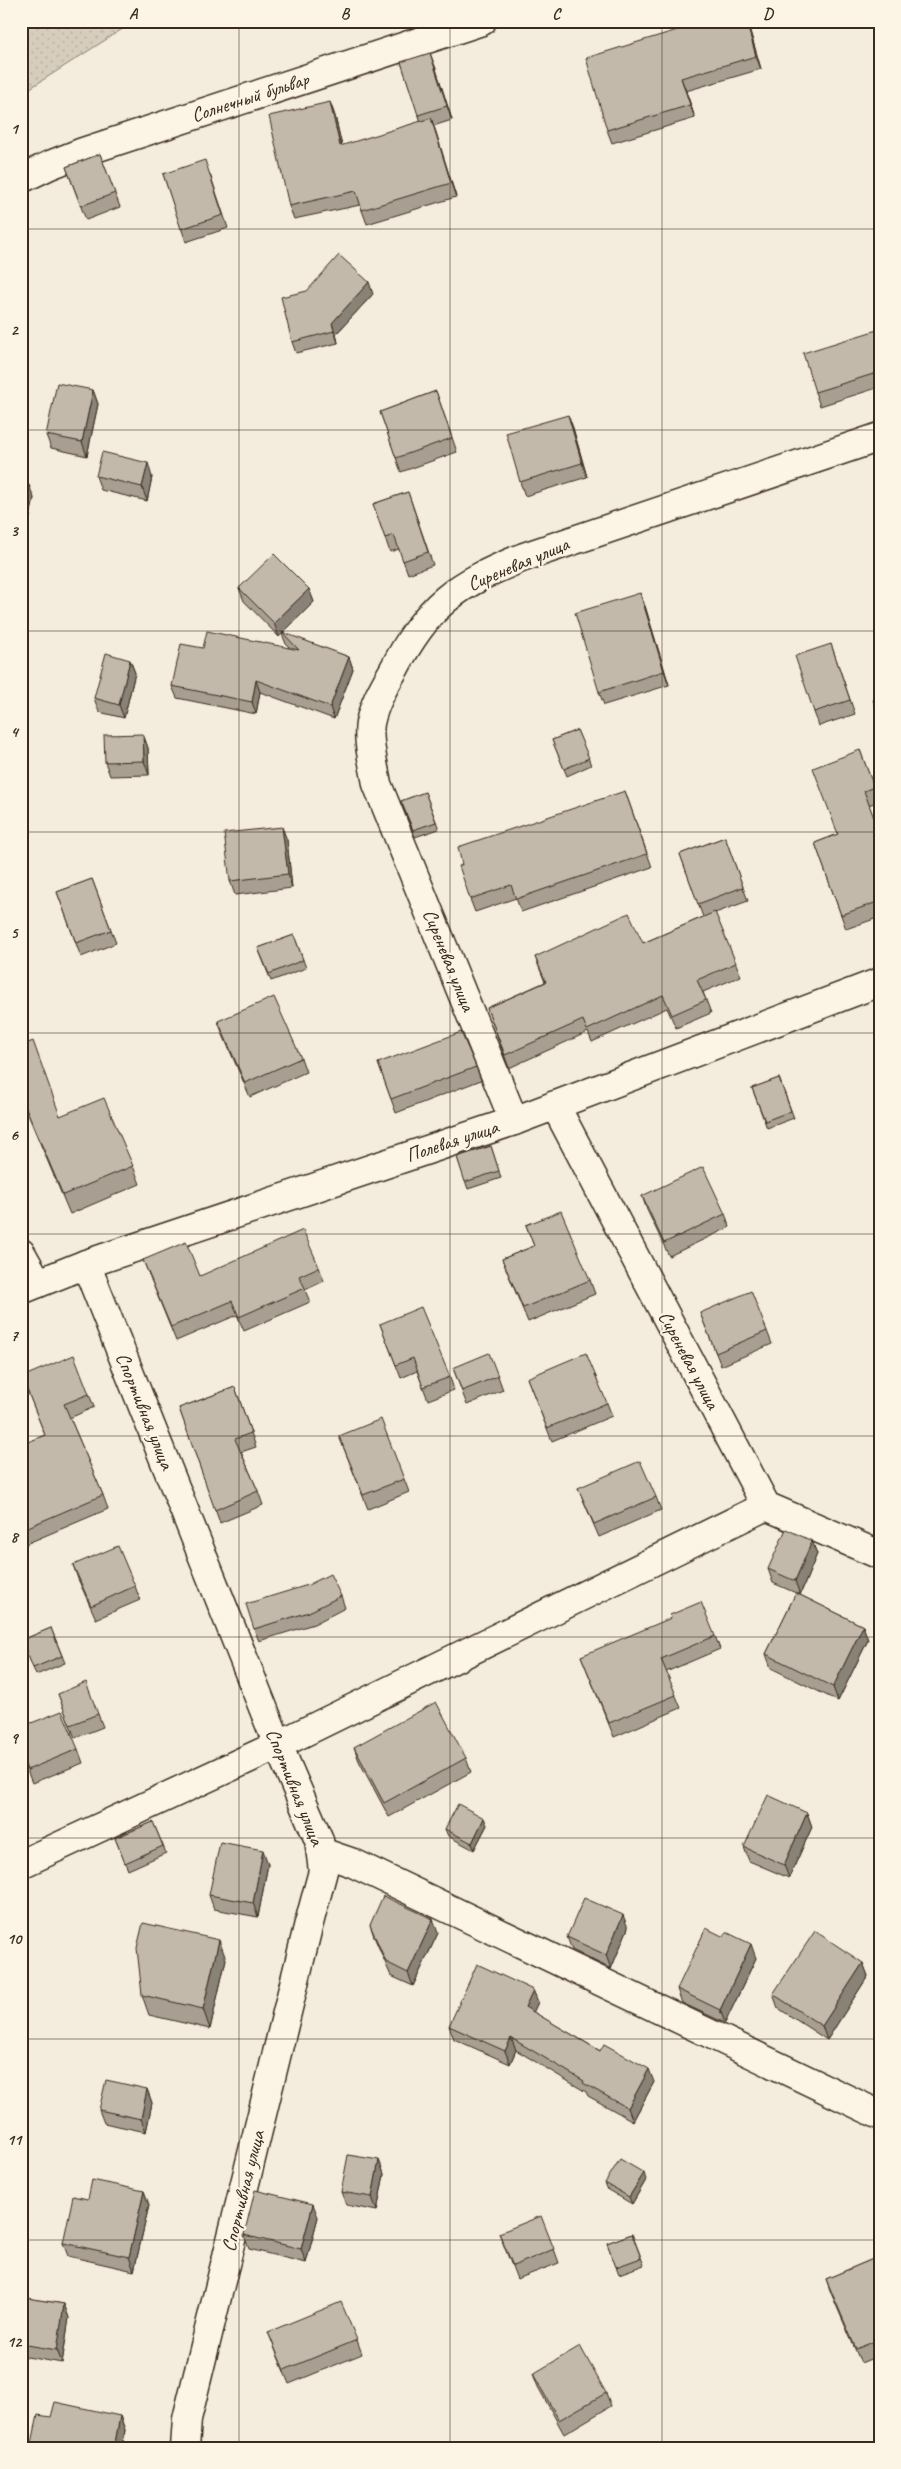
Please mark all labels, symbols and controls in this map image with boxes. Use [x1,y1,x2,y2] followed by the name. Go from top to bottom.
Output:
[129,4,139,24] text: A
[341,4,351,24] text: B
[552,4,562,24] text: C
[763,4,774,24] text: D
[188,66,313,128] street label: Солнечный бульвар
[10,119,19,139] text: 1
[10,320,19,340] text: 2
[10,521,19,541] text: 3
[463,531,574,597] street label: Сиреневая улица
[10,722,19,742] text: 4
[417,905,482,1017] street label: Сиреневая улица
[11,923,20,943] text: 5
[403,1114,503,1168] street label: Полевая улица
[10,1125,19,1145] text: 6
[653,1307,726,1415] street label: Сиреневая улица
[10,1326,19,1346] text: 7
[110,1349,180,1474] street label: Спортивная улица
[10,1527,19,1547] text: 8
[260,1725,330,1850] street label: Спортивная улица
[10,1728,19,1748] text: 9
[7,1929,23,1949] text: 10
[216,2127,270,2254] street label: Спортивная улица
[7,2130,23,2150] text: 11
[7,2332,23,2352] text: 12

